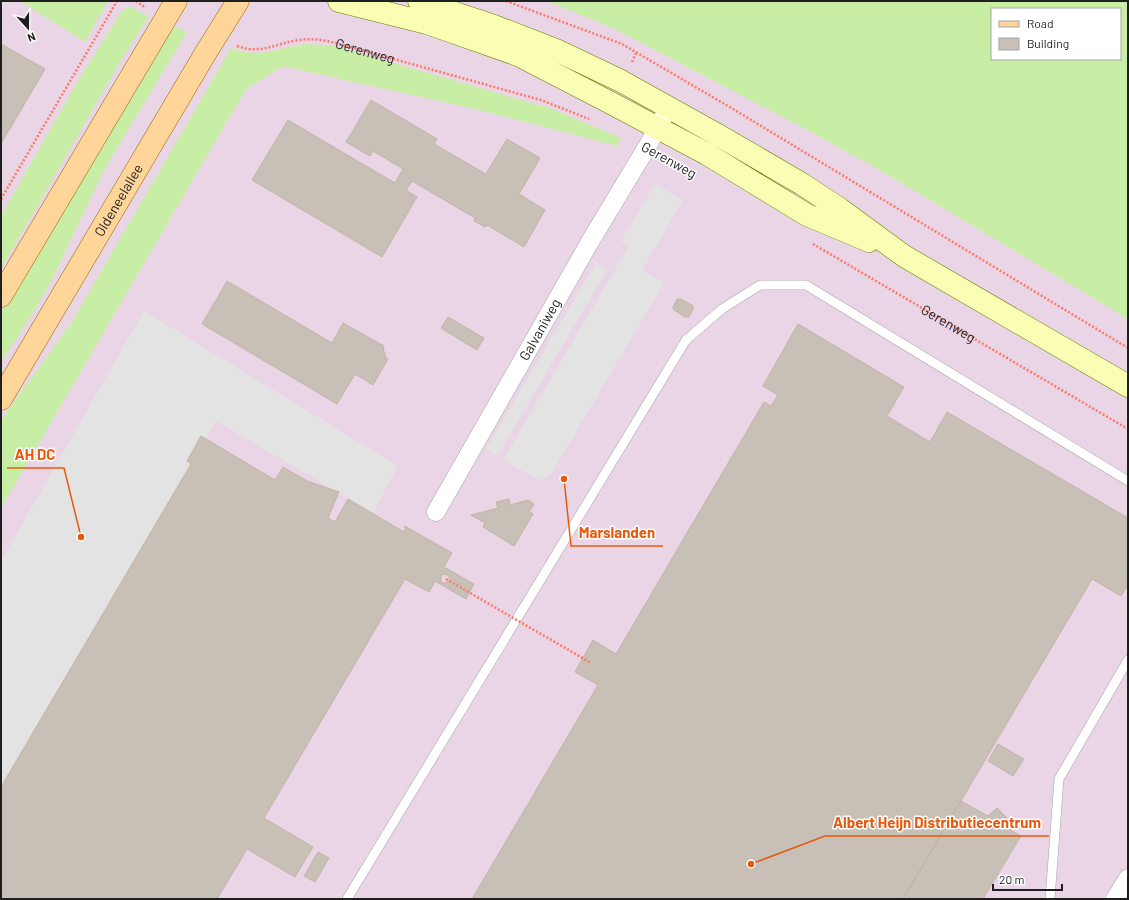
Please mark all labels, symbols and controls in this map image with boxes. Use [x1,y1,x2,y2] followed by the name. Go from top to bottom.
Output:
[8,8,48,48] north arrow
[991,8,1121,60] legend
[1027,16,1054,30] text: Road
[26,30,38,45] text: N
[334,34,397,67] street label: Gerenweg
[1027,36,1069,50] text: Building
[639,137,700,182] street label: Gerenweg
[90,161,146,239] street label: Oldeneelallee
[515,295,564,363] street label: Galvaniweg
[918,300,979,346] street label: Gerenweg
[7,441,64,468] callout: AH DC
[15,445,55,463] text: AH DC
[571,519,663,546] callout: Marslanden
[579,523,655,541] text: Marslanden
[825,809,1049,836] callout: Albert Heijn Distributiecentrum
[833,813,1041,831] text: Albert Heijn Distributiecentrum
[993,866,1062,892] scale bar
[999,872,1025,886] text: 20 m

